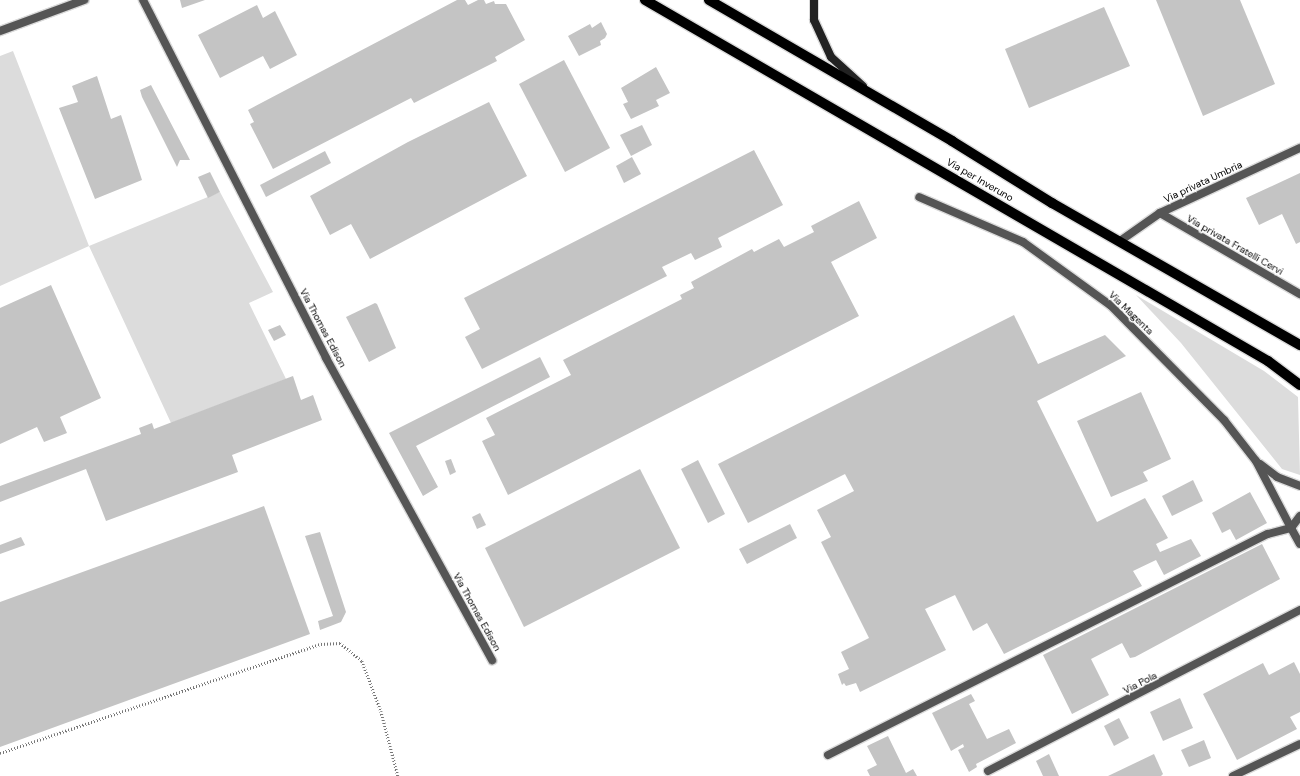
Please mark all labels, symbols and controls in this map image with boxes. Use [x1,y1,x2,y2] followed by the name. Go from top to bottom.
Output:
[944,156,1016,204] street label: Via per Inveruno
[1162,159,1244,205] street label: Via privata Umbria
[1185,212,1285,278] street label: Via privata Fratelli Cervi
[297,287,349,369] street label: Via Thomas Edison
[1106,289,1156,337] street label: Via Magenta
[451,571,503,653] street label: Via Thomas Edison
[1121,669,1159,697] street label: Via Pola

